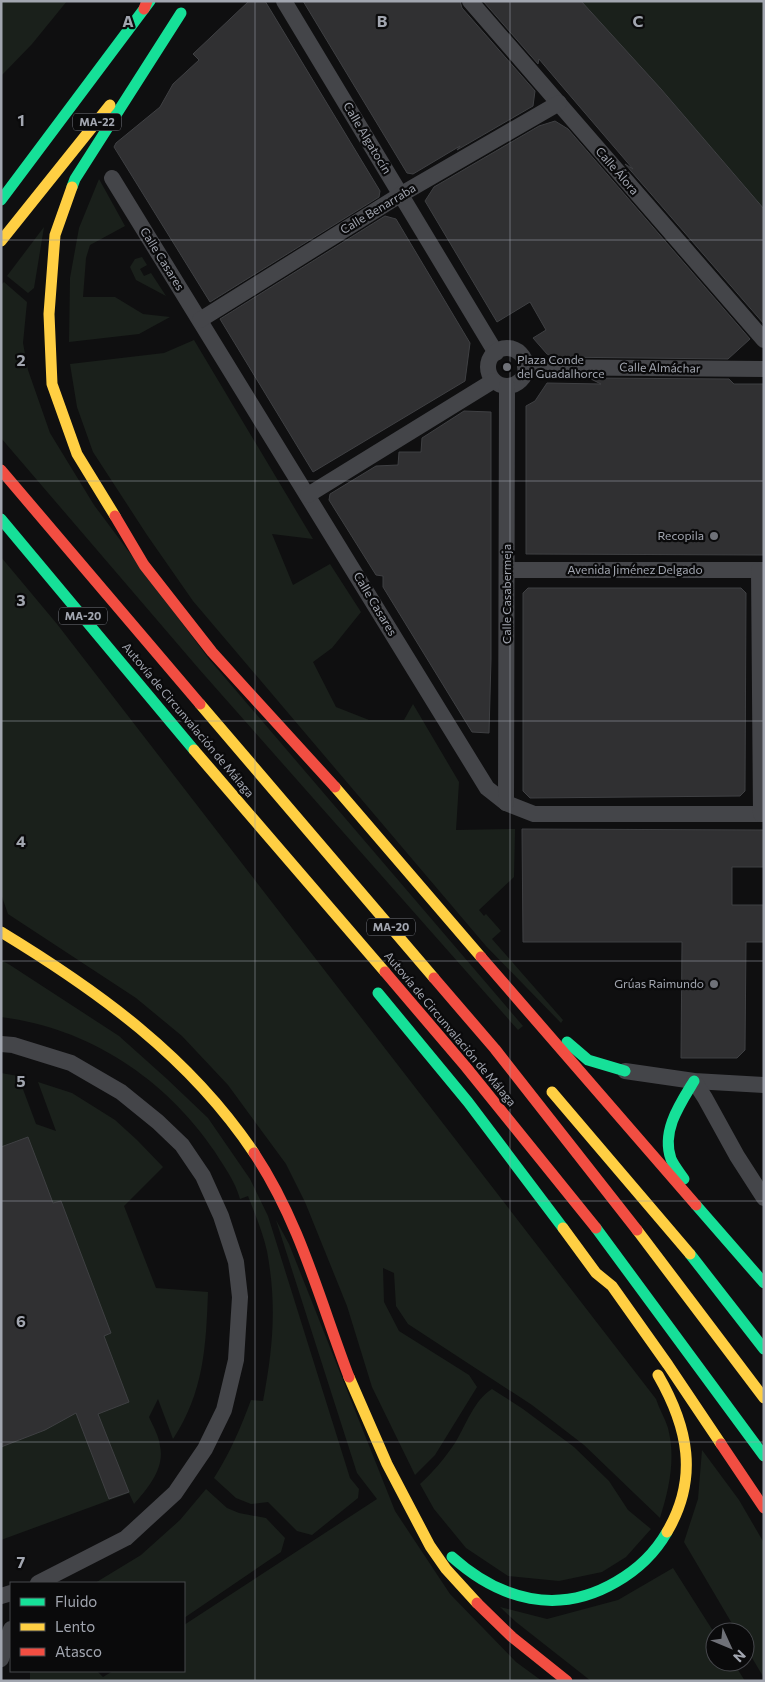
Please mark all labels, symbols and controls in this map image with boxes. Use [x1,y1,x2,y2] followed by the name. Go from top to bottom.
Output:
[122,11,134,30] text: A
[377,11,388,30] text: B
[633,11,644,30] text: C
[341,99,395,176] street label: Calle Algatocín
[17,110,25,129] text: 1
[73,114,121,130] road number: MA-22
[593,144,642,197] street label: Calle Álora
[337,180,418,236] street label: Calle Benarraba
[138,224,188,293] street label: Calle Casares
[16,350,26,369] text: 2
[517,352,605,380] place label: Plaza Conde del Guadalhorce
[619,359,701,375] street label: Calle Almáchar
[501,361,513,373] marker: Plaza Conde del Guadalhorce
[657,528,704,542] place label: Recopila
[708,530,720,542] marker: Recopila
[499,544,513,644] street label: Calle Casabermeja
[567,562,703,577] street label: Avenida Jiménez Delgado
[351,569,400,638] street label: Calle Casares
[16,590,26,609] text: 3
[59,608,107,624] road number: MA-20
[120,639,258,799] street label: Autovía de Circunvalación de Málaga
[16,831,26,850] text: 4
[367,919,415,936] road number: MA-20
[382,948,520,1108] street label: Autovía de Circunvalación de Málaga
[614,976,704,990] place label: Grúas Raimundo
[708,978,720,990] marker: Grúas Raimundo
[16,1071,26,1090] text: 5
[16,1311,26,1330] text: 6
[17,1552,26,1571] text: 7
[10,1582,185,1672] legend
[55,1592,97,1610] text: Fluido
[55,1617,95,1635] text: Lento
[705,1622,755,1672] north arrow
[55,1642,102,1660] text: Atasco
[730,1647,749,1666] text: N

